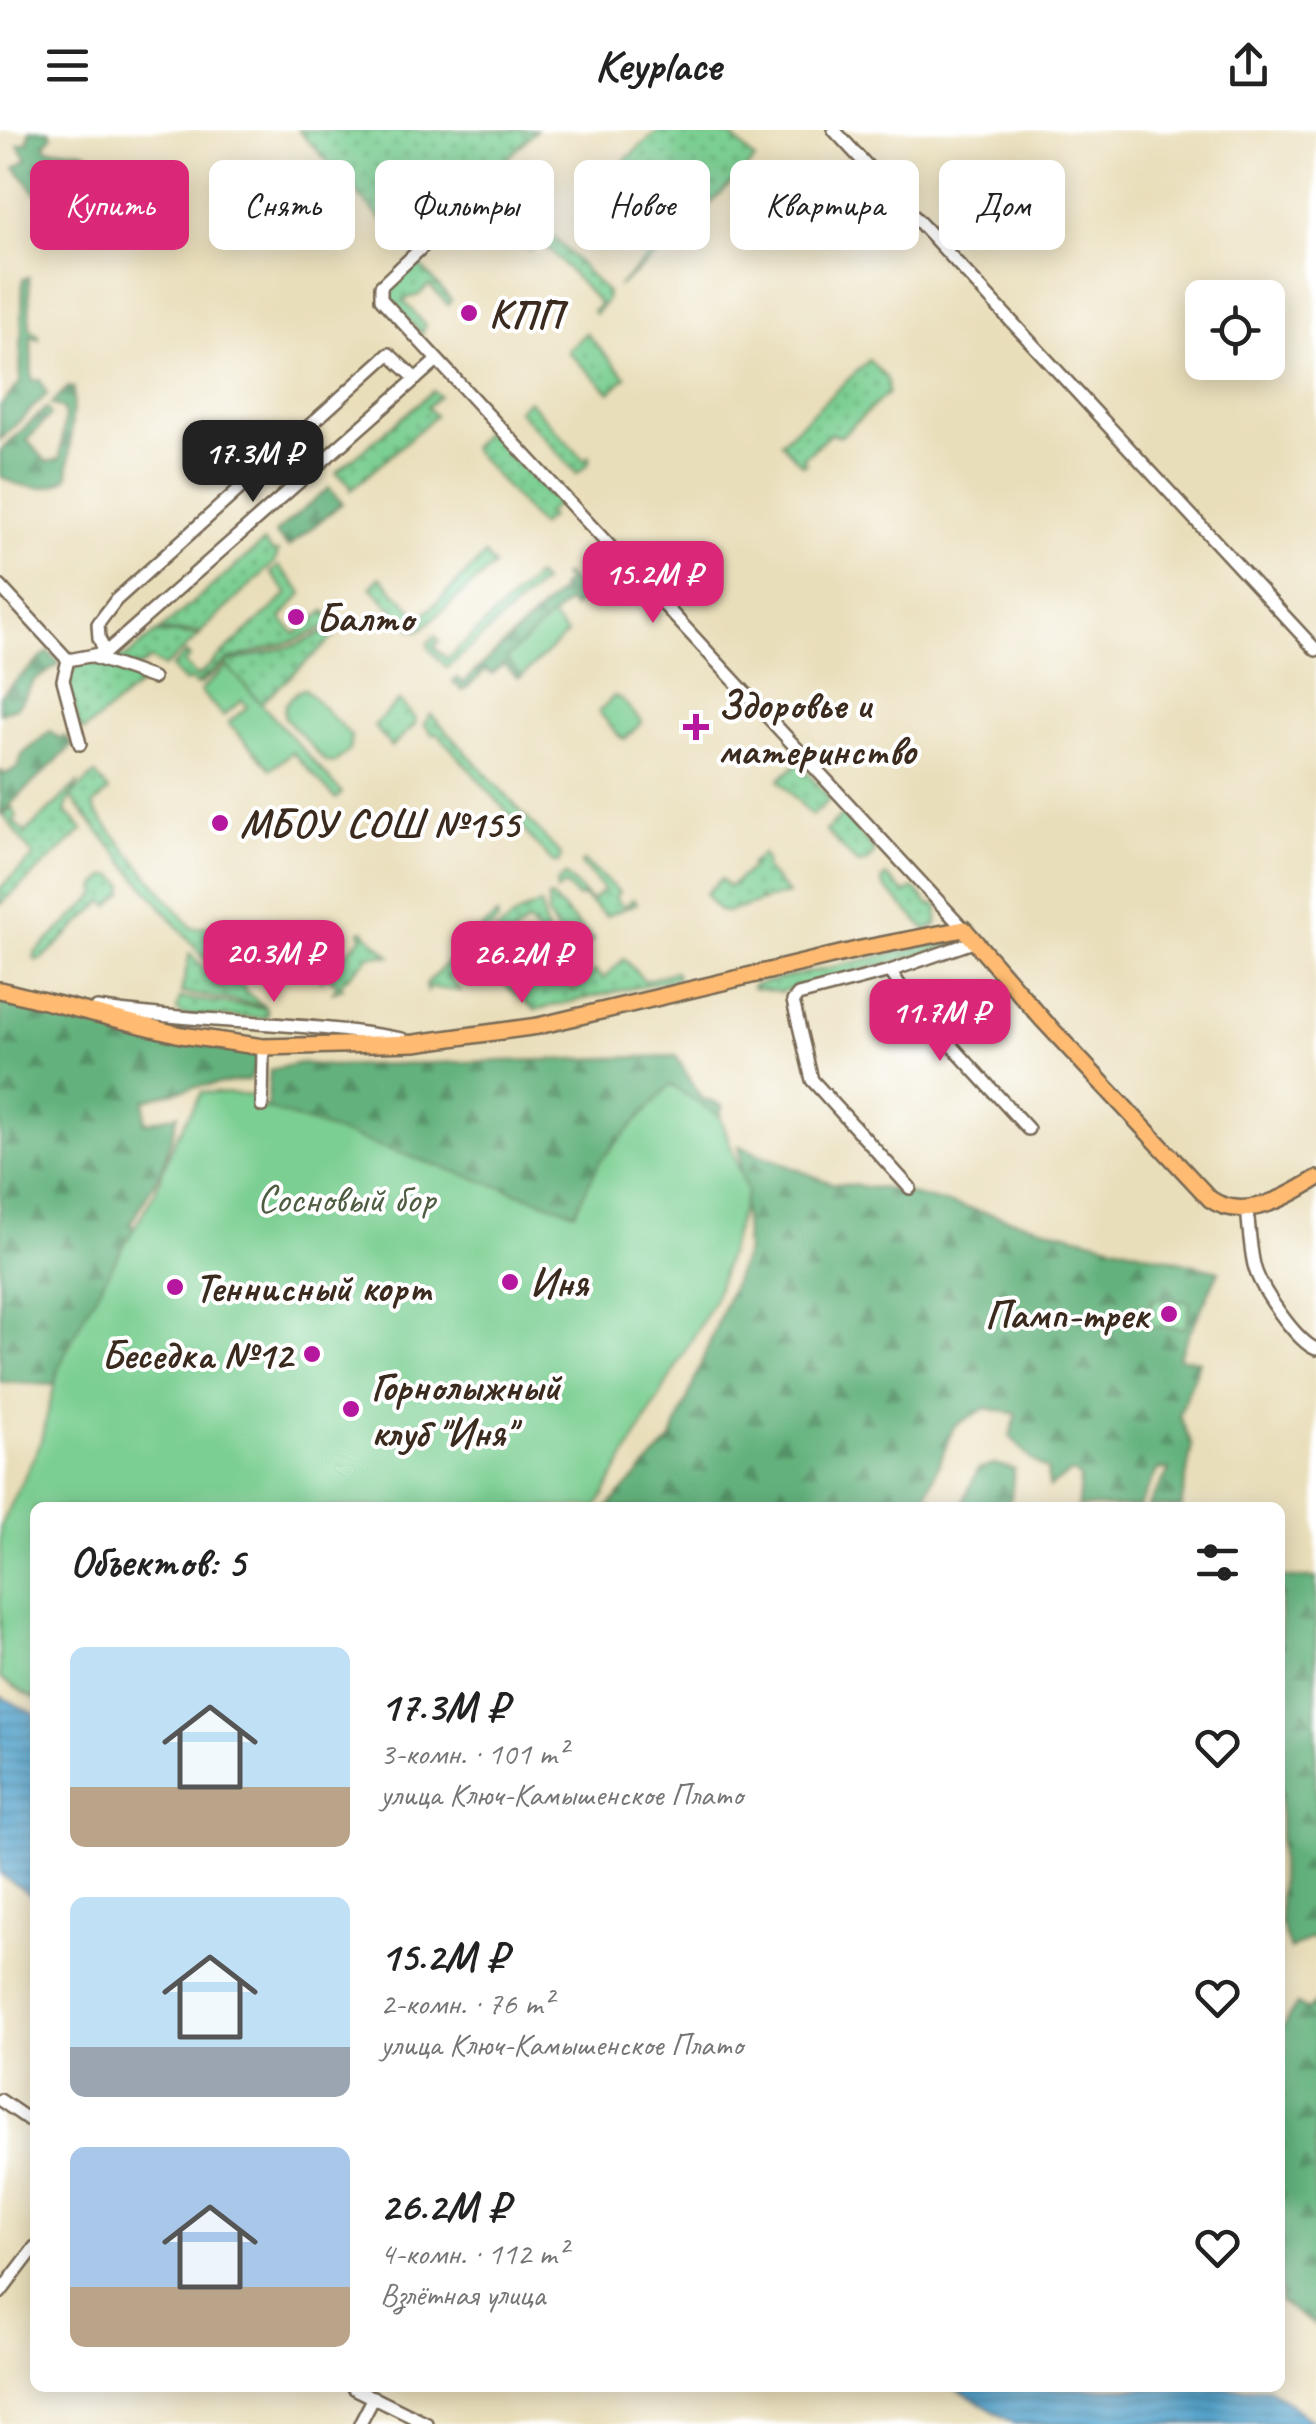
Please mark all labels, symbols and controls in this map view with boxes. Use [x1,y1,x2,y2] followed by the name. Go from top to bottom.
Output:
[595,37,721,94] text: Keyplace
[40,38,95,93] icon: menu
[1221,38,1276,93] icon: share
[30,160,189,250] chip: Купить
[209,160,355,250] chip: Снять
[375,160,554,250] chip: Фильтры
[574,160,710,250] chip: Новое
[730,160,919,250] chip: Квартира
[939,160,1065,250] chip: Дом
[1185,280,1285,380] map controls
[1185,280,1285,380] button: locate
[489,289,569,339] place label: КПП
[458,302,480,324] marker: КПП
[161,420,345,505] pin: 17.3M ₽
[204,432,302,473] text: 17.3M ₽
[561,541,745,626] pin: 15.2M ₽
[605,553,701,594] text: 15.2M ₽
[316,593,418,643] place label: Балто
[285,606,307,628] marker: Балто
[718,680,918,776] place label: Здоровье и материнство
[683,714,709,740] marker: Здоровье и материнство
[240,799,522,849] place label: МБОУ СОШ №155
[209,812,231,834] marker: МБОУ СОШ №155
[182,920,366,1005] pin: 20.3M ₽
[430,921,614,1006] pin: 26.2M ₽
[225,932,323,973] text: 20.3M ₽
[473,933,571,974] text: 26.2M ₽
[848,979,1032,1064] pin: 11.7M ₽
[891,991,989,1032] text: 11.7M ₽
[257,1174,438,1224] park label: Сосновый бор
[530,1258,590,1308] place label: Иня
[195,1263,432,1313] place label: Теннисный корт
[499,1271,521,1293] marker: Иня
[164,1276,186,1298] marker: Теннисный корт
[985,1290,1151,1340] place label: Памп-трек
[1158,1303,1180,1325] marker: Памп-трек
[101,1330,296,1380] place label: Беседка №12
[301,1343,323,1365] marker: Беседка №12
[371,1362,563,1458] place label: Горнолыжный клуб "Иня"
[340,1398,362,1420] marker: Горнолыжный клуб "Иня"
[1190,1535,1245,1590] icon: filters
[70,1536,245,1589] text: Объектов: 5
[380,1680,507,1733] text: 17.3M ₽
[150,1687,270,1807] icon: home
[1190,1720,1245,1775] icon: heart
[380,1733,567,1774] text: 3-комн. · 101 m²
[380,1774,743,1815] text: улица Ключ-Камышенское Плато
[380,1930,507,1983] text: 15.2M ₽
[150,1937,270,2057] icon: home
[1190,1970,1245,2025] icon: heart
[380,1983,552,2024] text: 2-комн. · 76 m²
[380,2024,743,2065] text: улица Ключ-Камышенское Плато
[380,2180,508,2233] text: 26.2M ₽
[150,2187,270,2307] icon: home
[1190,2220,1245,2275] icon: heart
[380,2233,567,2274] text: 4-комн. · 112 m²
[380,2274,545,2315] text: Взлётная улица

